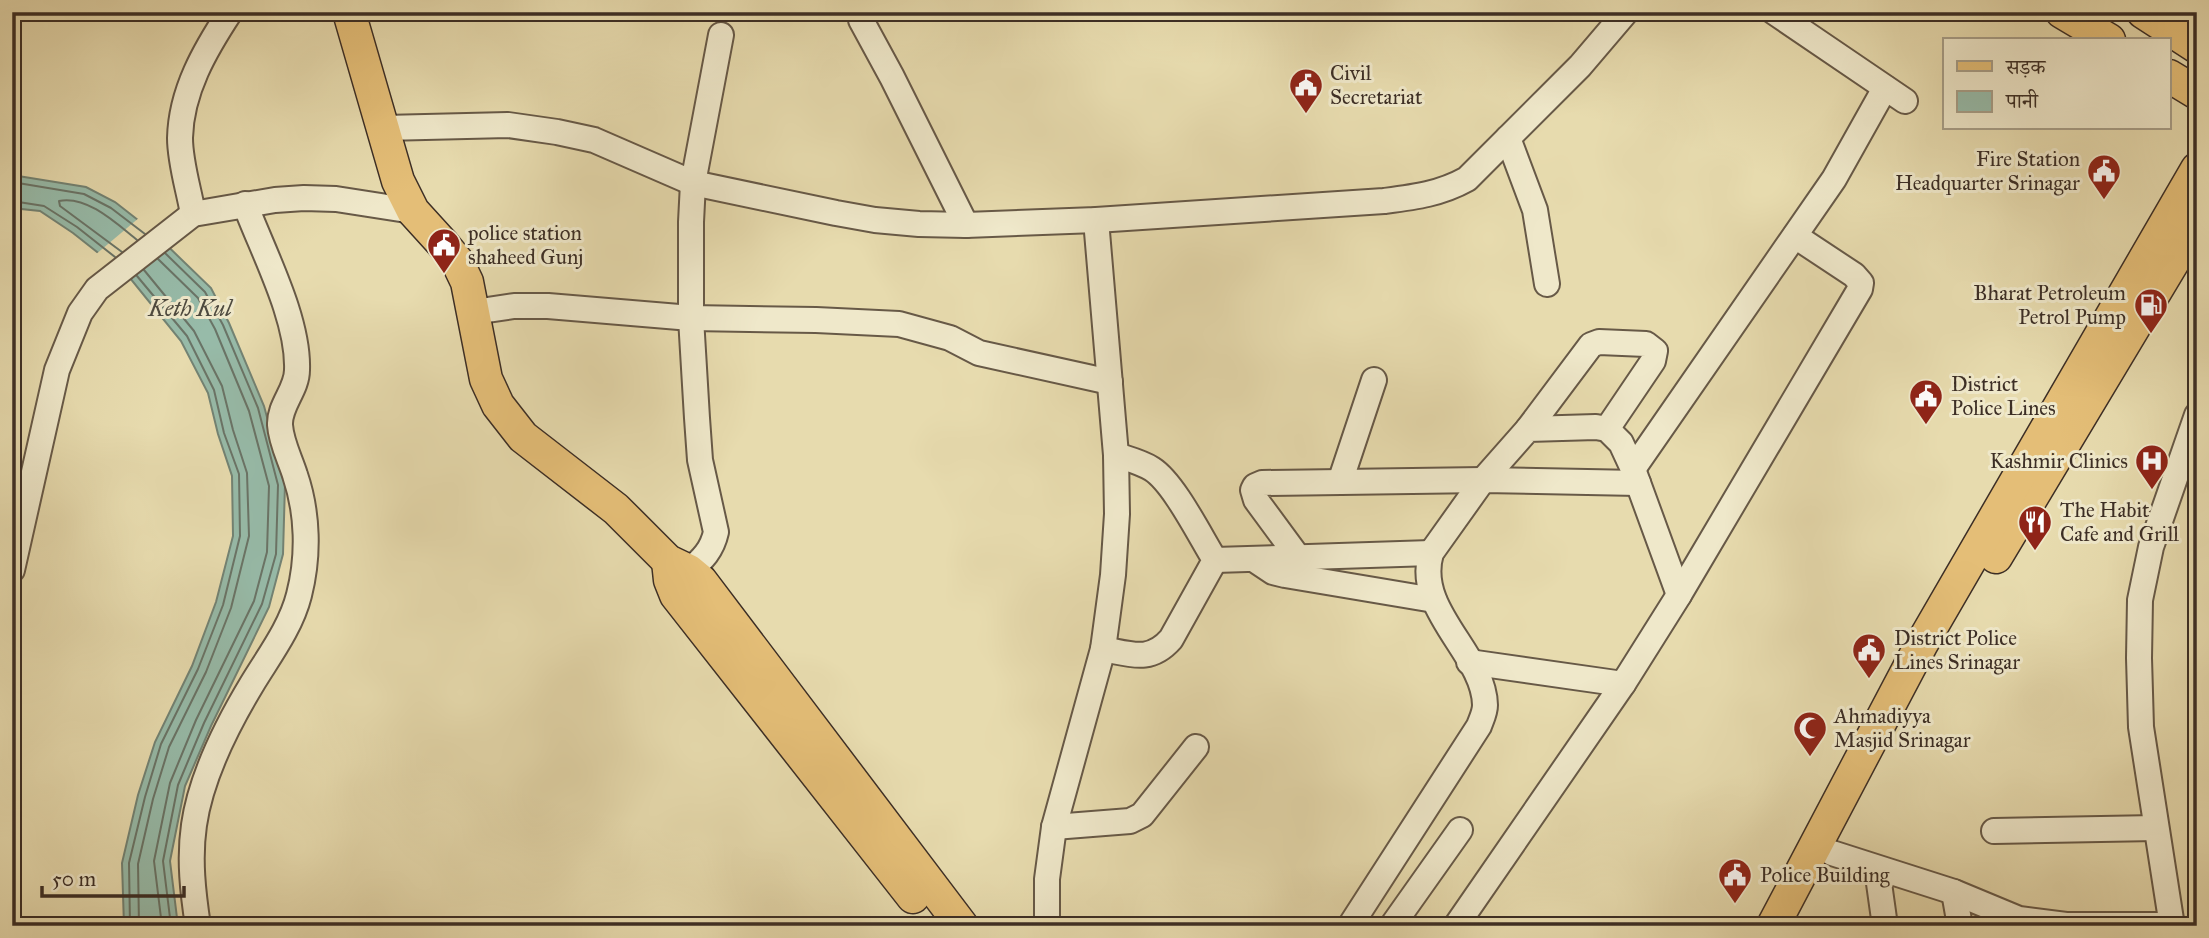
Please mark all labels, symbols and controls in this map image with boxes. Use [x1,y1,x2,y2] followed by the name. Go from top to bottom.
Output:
[1943,38,2170,130] legend
[2005,54,2046,80] text: सड़क
[1330,60,1423,110] place label: Civil Secretariat
[1287,66,1325,115] public building icon: Civil Secretariat
[2005,88,2039,114] text: पानी
[1895,146,2080,196] place label: Fire Station Headquarter Srinagar
[2085,152,2123,201] public building icon: Fire Station Headquarter Srinagar
[467,220,583,270] place label: police station shaheed Gunj
[425,226,463,275] public building icon: police station shaheed Gunj
[1974,280,2126,330] place label: Bharat Petroleum Petrol Pump
[2132,286,2170,335] fuel station icon: Bharat Petroleum Petrol Pump
[147,294,233,322] water label: Keth Kul
[1951,371,2056,421] place label: District Police Lines
[1907,377,1945,426] public building icon: District Police Lines
[2133,442,2171,491] hospital icon: Kashmir Clinics
[1990,448,2128,474] place label: Kashmir Clinics
[2060,497,2179,547] place label: The Habit Cafe and Grill
[2016,503,2054,552] restaurant icon: The Habit Cafe and Grill
[1894,625,2020,675] place label: District Police Lines Srinagar
[1850,631,1888,680] public building icon: District Police Lines Srinagar
[1833,703,1971,753] place label: Ahmadiyya Masjid Srinagar
[1791,709,1829,758] mosque icon: Ahmadiyya Masjid Srinagar
[42,854,184,898] scale bar
[1716,856,1754,905] public building icon: Police Building
[1760,862,1890,888] place label: Police Building
[52,866,97,892] text: 50 m

